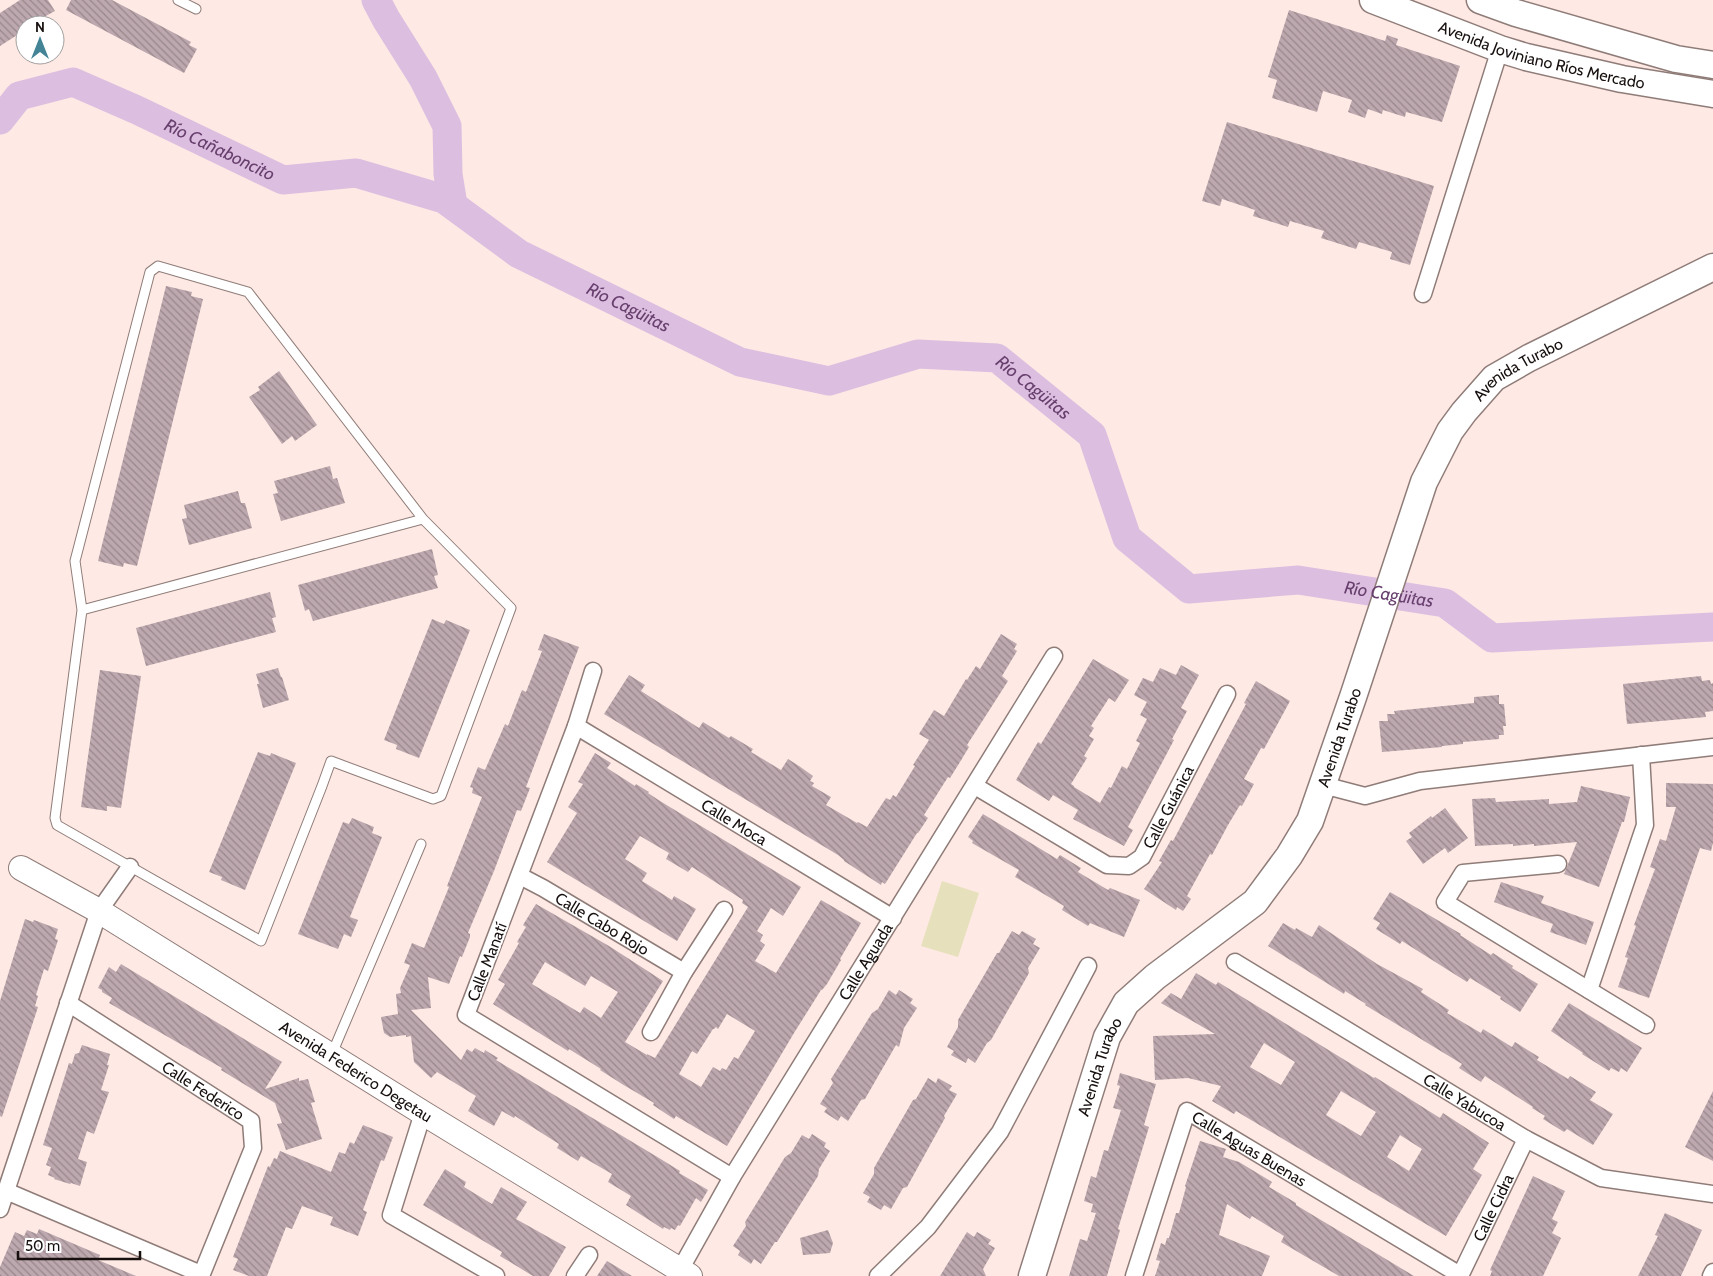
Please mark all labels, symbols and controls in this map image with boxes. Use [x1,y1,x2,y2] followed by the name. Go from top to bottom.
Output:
[15,15,65,65] north arrow
[1436,17,1646,92] street label: Avenida Joviniano Ríos Mercado
[35,18,45,36] text: N
[161,114,278,185] water label: Río Cañaboncito
[583,278,674,337] water label: Río Cagüitas
[1469,333,1566,405] street label: Avenida Turabo
[991,350,1075,424] water label: Río Cagüitas
[1343,576,1435,612] water label: Río Cagüitas
[1313,685,1365,789] street label: Avenida Turabo
[1139,762,1198,852] street label: Calle Guánica
[698,795,771,849] street label: Calle Moca
[552,888,653,959] street label: Calle Cabo Rojo
[463,919,511,1004] street label: Calle Manatí
[834,919,896,1003] street label: Calle Aguada
[1073,1014,1126,1118] street label: Avenida Turabo
[276,1017,436,1126] street label: Avenida Federico Degetau
[159,1057,248,1124] street label: Calle Federico
[1420,1069,1510,1134] street label: Calle Yabucoa
[1189,1107,1310,1190] street label: Calle Aguas Buenas
[1469,1171,1517,1244] street label: Calle Cidra
[18,1228,140,1260] scale bar
[25,1237,60,1255] text: 50 m

